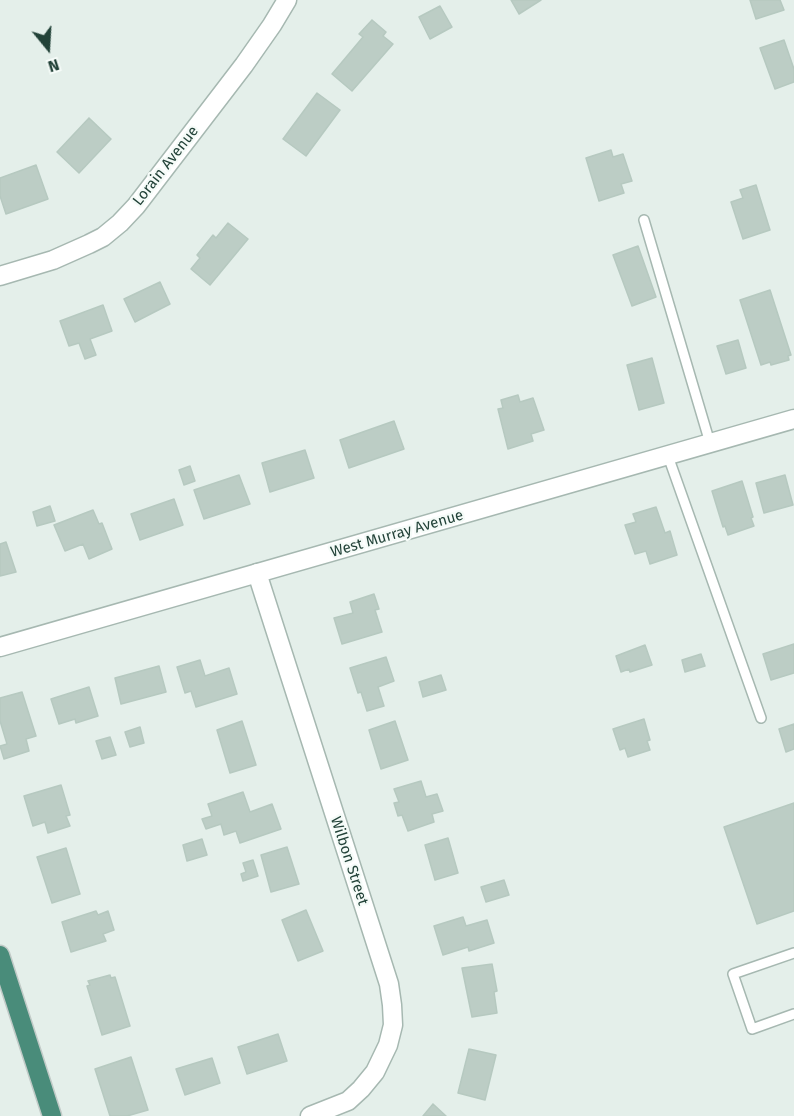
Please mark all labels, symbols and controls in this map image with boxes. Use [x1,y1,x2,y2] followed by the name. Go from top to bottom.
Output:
[18,18,78,78] north arrow
[46,55,62,76] text: N
[129,123,203,209] street label: Lorain Avenue
[329,506,465,562] street label: West Murray Avenue
[326,814,372,908] street label: Wilbon Street

